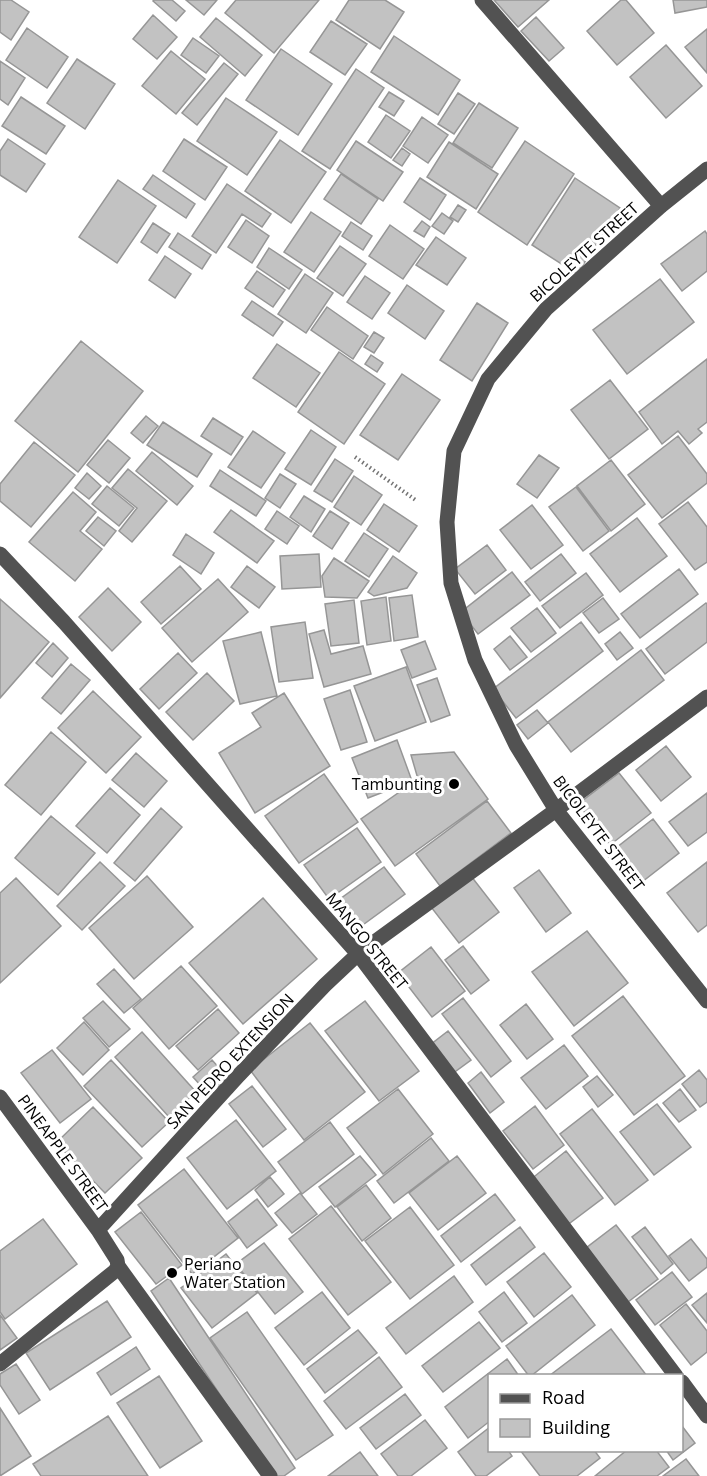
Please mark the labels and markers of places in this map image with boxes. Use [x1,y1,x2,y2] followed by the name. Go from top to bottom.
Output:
[352,773,442,795] place label: Tambunting
[447,777,461,791] marker: Tambunting
[184,1253,286,1293] place label: Periano Water Station
[165,1266,179,1280] marker: Periano Water Station

